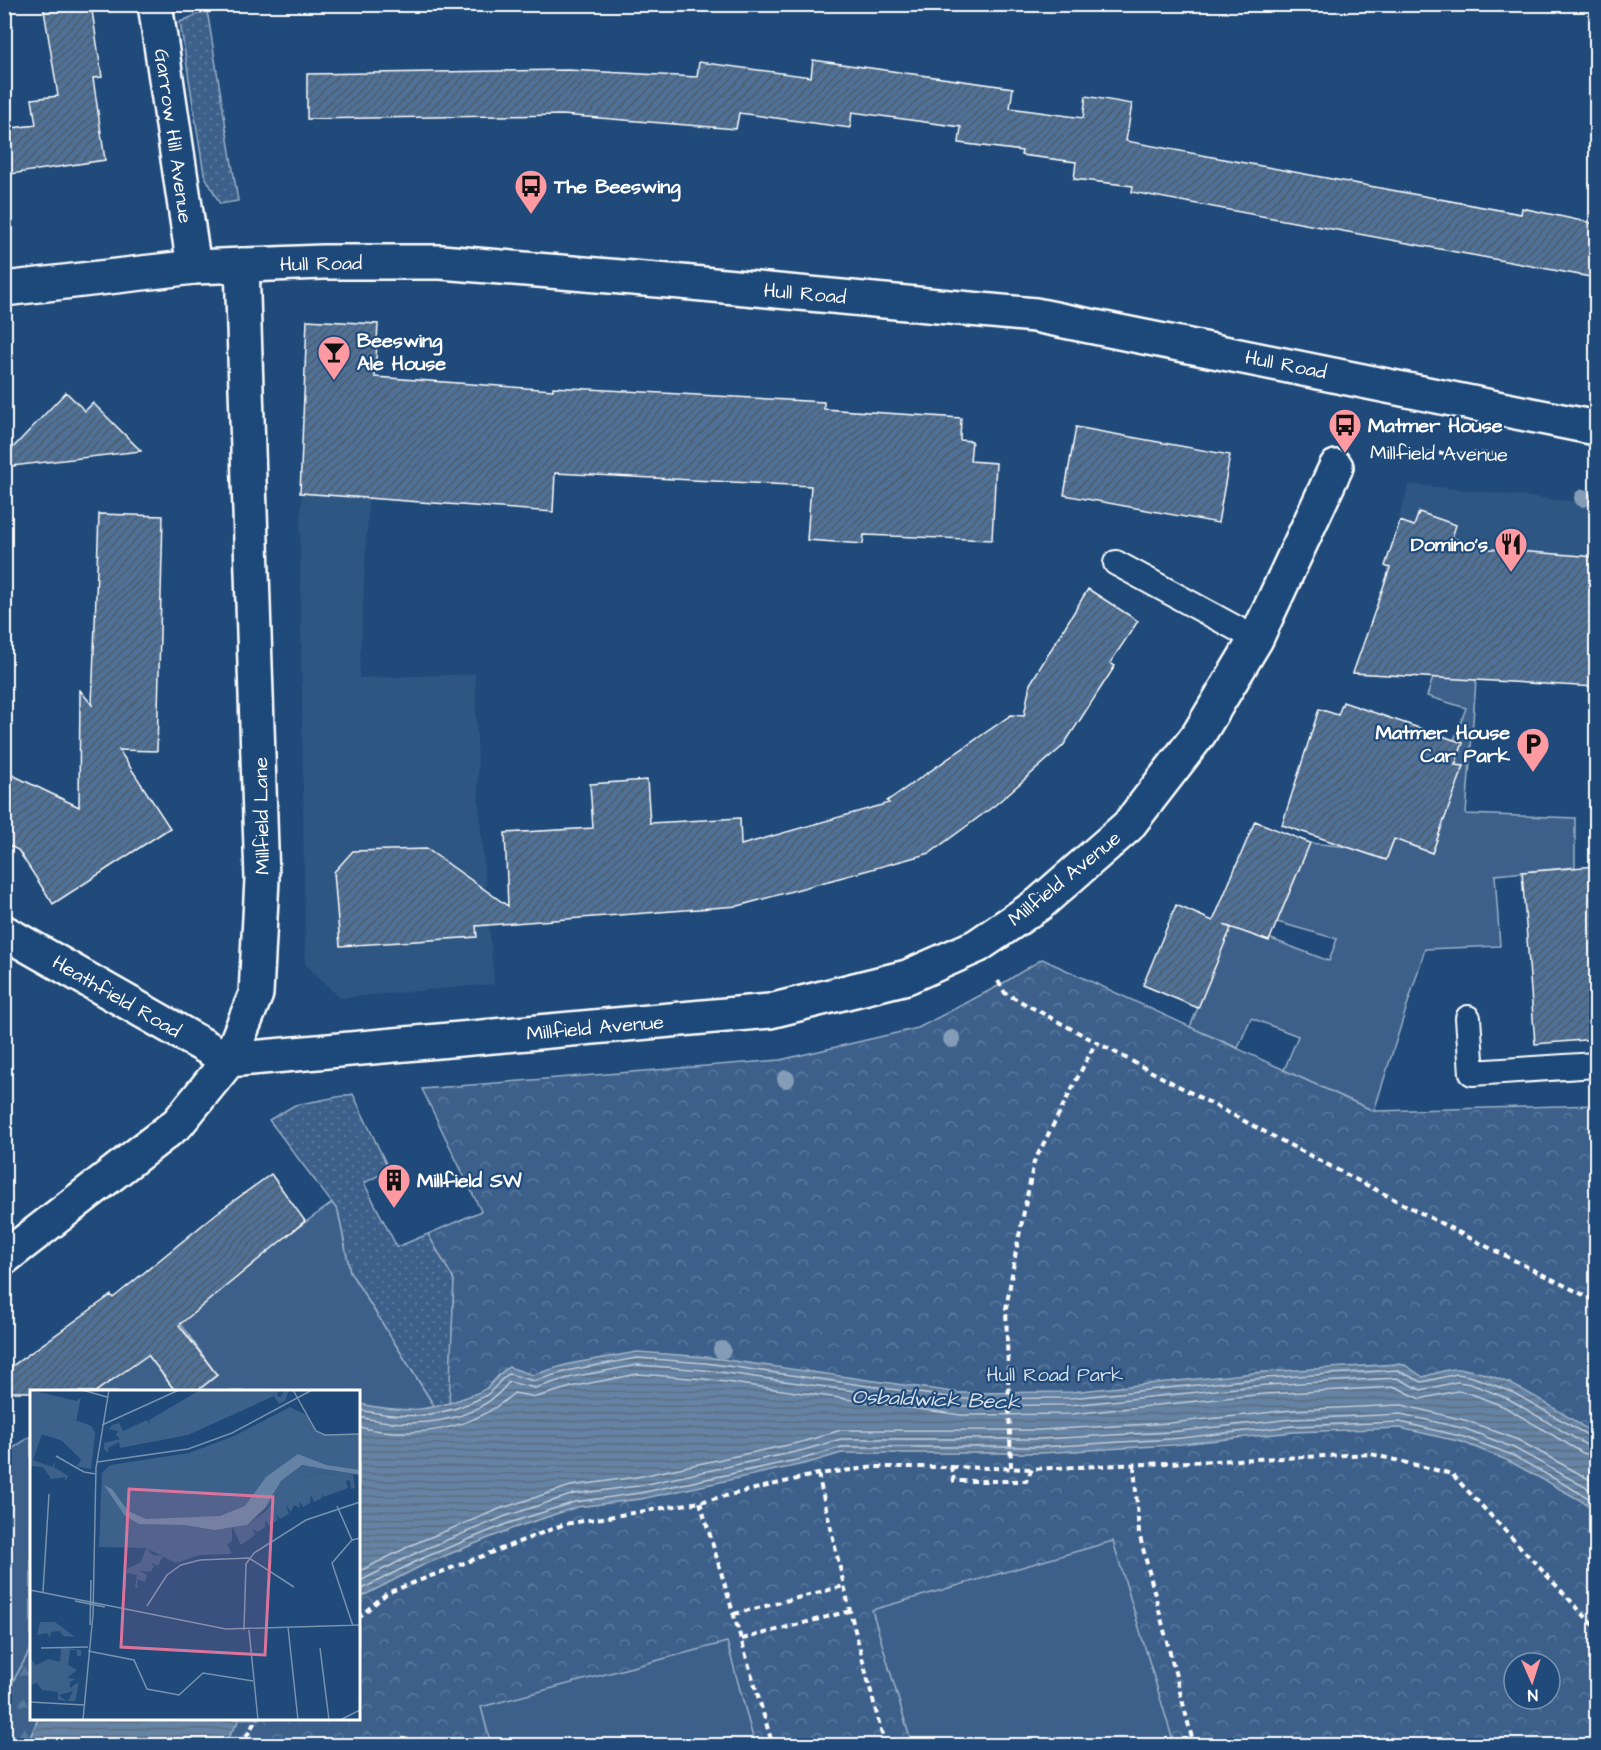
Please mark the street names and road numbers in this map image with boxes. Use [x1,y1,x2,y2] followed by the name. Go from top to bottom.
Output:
[147,47,199,225] street label: Garrow Hill Avenue
[280,249,363,279] street label: Hull Road
[763,276,847,312] street label: Hull Road
[1243,343,1329,387] street label: Hull Road
[1370,439,1508,469] street label: Millfield Avenue
[247,757,277,875] street label: Millfield Lane
[1002,824,1127,933] street label: Millfield Avenue
[47,949,186,1045] street label: Heathfield Road
[525,1008,665,1048] street label: Millfield Avenue

